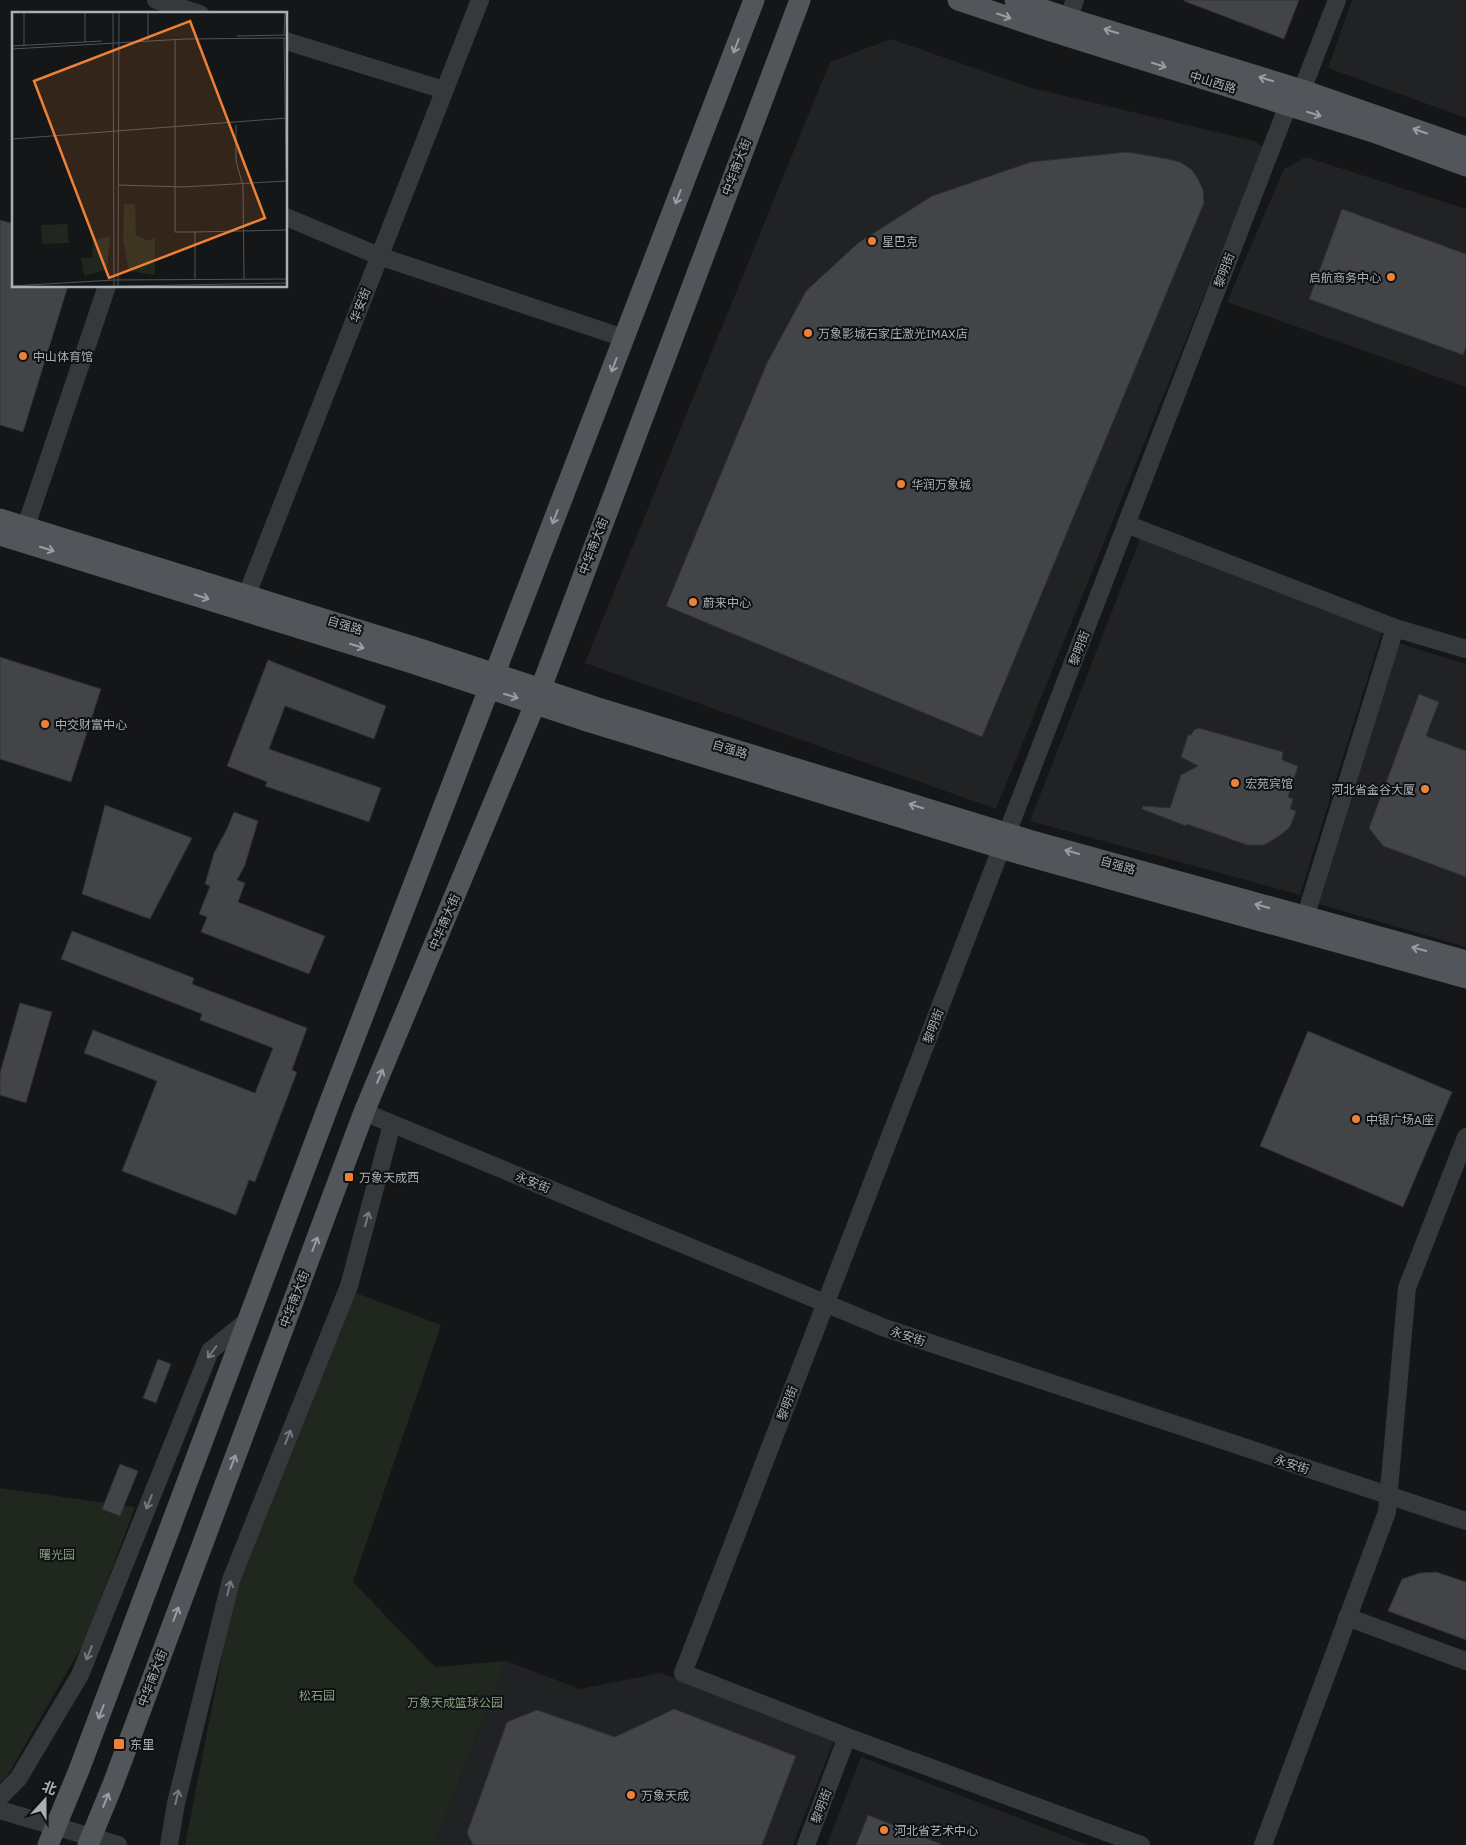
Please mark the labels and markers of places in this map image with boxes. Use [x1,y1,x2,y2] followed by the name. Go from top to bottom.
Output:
[882,234,918,249] place label: 星巴克
[866,235,878,247] marker: 星巴克
[1309,270,1381,285] place label: 启航商务中心
[1385,271,1397,283] marker: 启航商务中心
[818,326,968,341] place label: 万象影城石家庄激光IMAX店
[802,327,814,339] marker: 万象影城石家庄激光IMAX店
[33,349,93,364] place label: 中山体育馆
[17,350,29,362] marker: 中山体育馆
[911,477,971,492] place label: 华润万象城
[895,478,907,490] marker: 华润万象城
[703,595,751,610] place label: 蔚来中心
[687,596,699,608] marker: 蔚来中心
[55,717,127,732] place label: 中交财富中心
[39,718,51,730] marker: 中交财富中心
[1245,776,1293,791] place label: 宏苑宾馆
[1229,777,1241,789] marker: 宏苑宾馆
[1331,782,1415,797] place label: 河北省金谷大厦
[1419,783,1431,795] marker: 河北省金谷大厦
[1366,1112,1434,1127] place label: 中银广场A座
[1350,1113,1362,1125] marker: 中银广场A座
[359,1170,419,1185] place label: 万象天成西
[343,1171,355,1183] marker: 万象天成西
[112,1737,126,1751] marker: 东里
[130,1737,154,1752] place label: 东里
[641,1788,689,1803] place label: 万象天成
[625,1789,637,1801] marker: 万象天成
[894,1823,978,1838] place label: 河北省艺术中心
[878,1824,890,1836] marker: 河北省艺术中心

